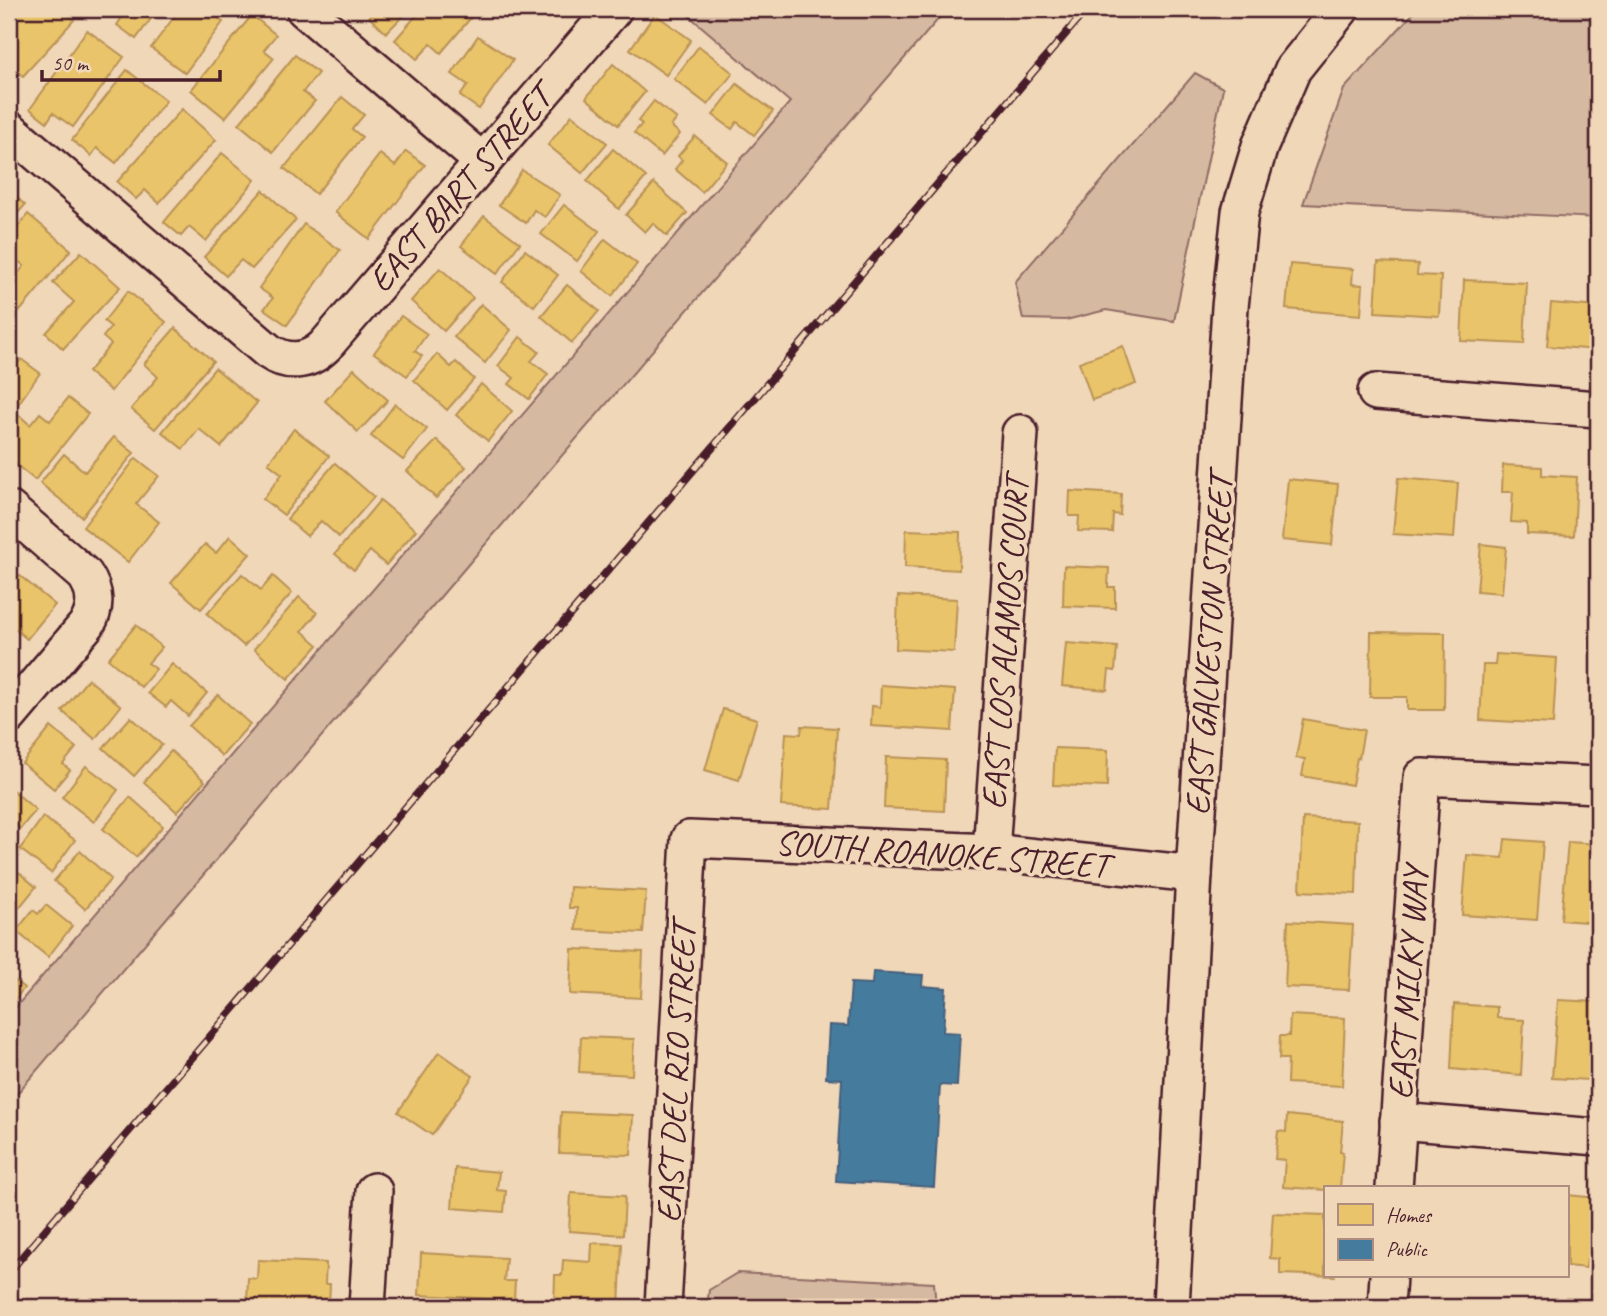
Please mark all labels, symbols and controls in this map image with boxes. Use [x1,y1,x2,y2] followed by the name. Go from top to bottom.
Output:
[42,38,220,82] scale bar
[52,50,90,76] text: 50 m
[358,70,568,301] street label: EAST BART STREET
[1175,465,1244,817] street label: EAST GALVESTON STREET
[971,468,1040,811] street label: EAST LOS ALAMOS COURT
[774,820,1117,889] street label: SOUTH ROANOKE STREET
[1377,860,1439,1101] street label: EAST MILKY WAY
[646,914,707,1223] street label: EAST DEL RIO STREET
[1324,1186,1568,1278] legend
[1386,1202,1433,1228] text: Homes
[1386,1236,1428,1262] text: Public

